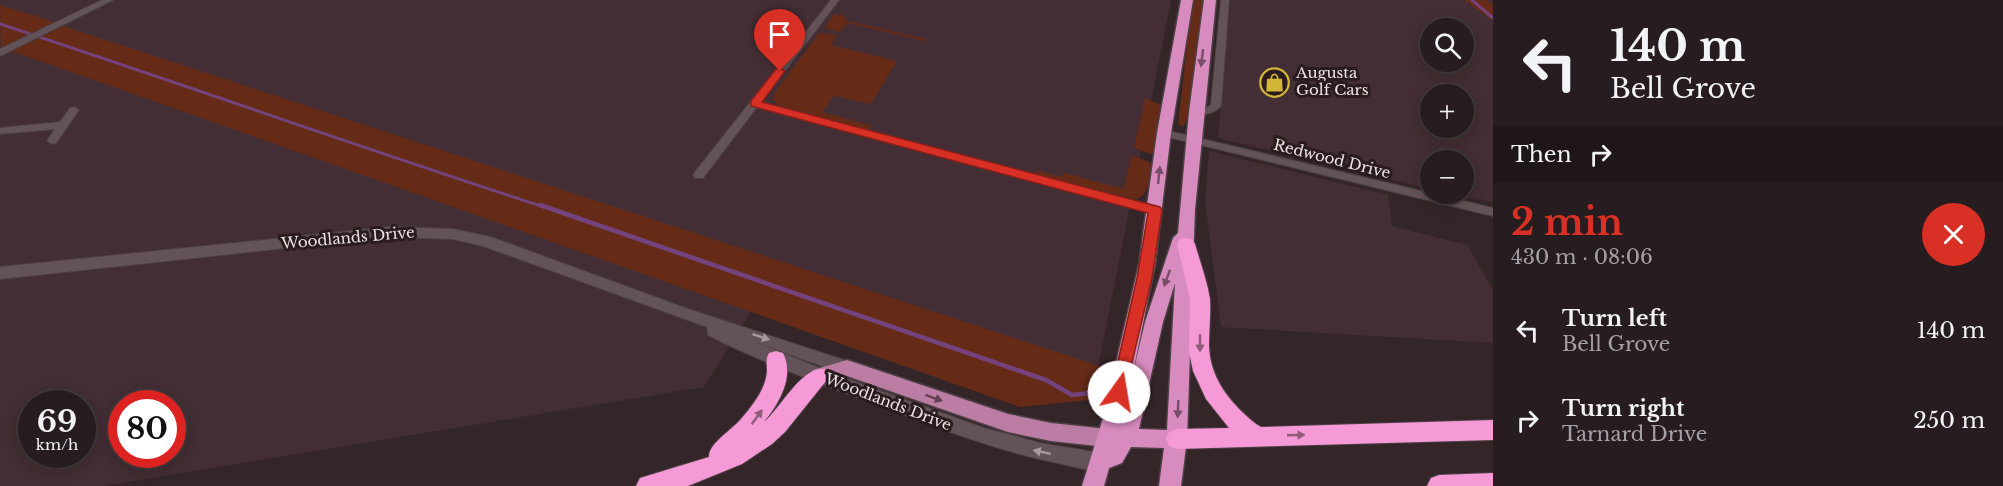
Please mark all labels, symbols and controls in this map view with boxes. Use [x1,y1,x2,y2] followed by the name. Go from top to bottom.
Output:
[754,9,805,71] pin
[763,18,796,51] icon: arrive
[1420,18,1474,204] map controls
[1420,18,1474,72] button: search
[1610,20,1746,72] text: 140 m
[1511,24,1589,102] icon: left
[1198,49,1207,68] one-way arrow
[1295,63,1369,99] place label: Augusta Golf Cars
[1259,66,1291,98] shop icon: Augusta Golf Cars
[1610,72,1756,105] text: Bell Grove
[1420,84,1474,138] button: +
[1272,135,1393,182] street label: Redwood Drive
[1584,138,1617,171] icon: right
[1511,141,1572,168] text: Then
[1420,150,1474,204] button: −
[1154,165,1164,184] one-way arrow
[1511,200,1623,245] text: 2 min
[1922,203,1985,266] button: close
[279,222,415,253] street label: Woodlands Drive
[1511,245,1653,269] text: 430 m · 08:06
[1162,269,1172,287] one-way arrow
[1562,305,1667,332] text: Turn left
[1511,314,1544,347] icon: left
[1917,317,1985,344] text: 140 m
[1562,332,1670,356] text: Bell Grove
[752,333,770,342] one-way arrow
[1195,333,1205,352] one-way arrow
[1087,360,1151,424] position arrow
[821,368,954,434] street label: Woodlands Drive
[108,390,186,468] speed limit sign: 80
[925,394,943,404] one-way arrow
[1562,395,1684,422] text: Turn right
[1174,399,1183,418] one-way arrow
[37,403,77,440] text: 69
[1511,404,1544,437] icon: right
[1913,407,1985,434] text: 250 m
[751,409,763,425] one-way arrow
[1562,422,1707,446] text: Tarnard Drive
[1287,431,1306,440] one-way arrow
[36,435,78,454] text: km/h
[1033,447,1052,456] one-way arrow

